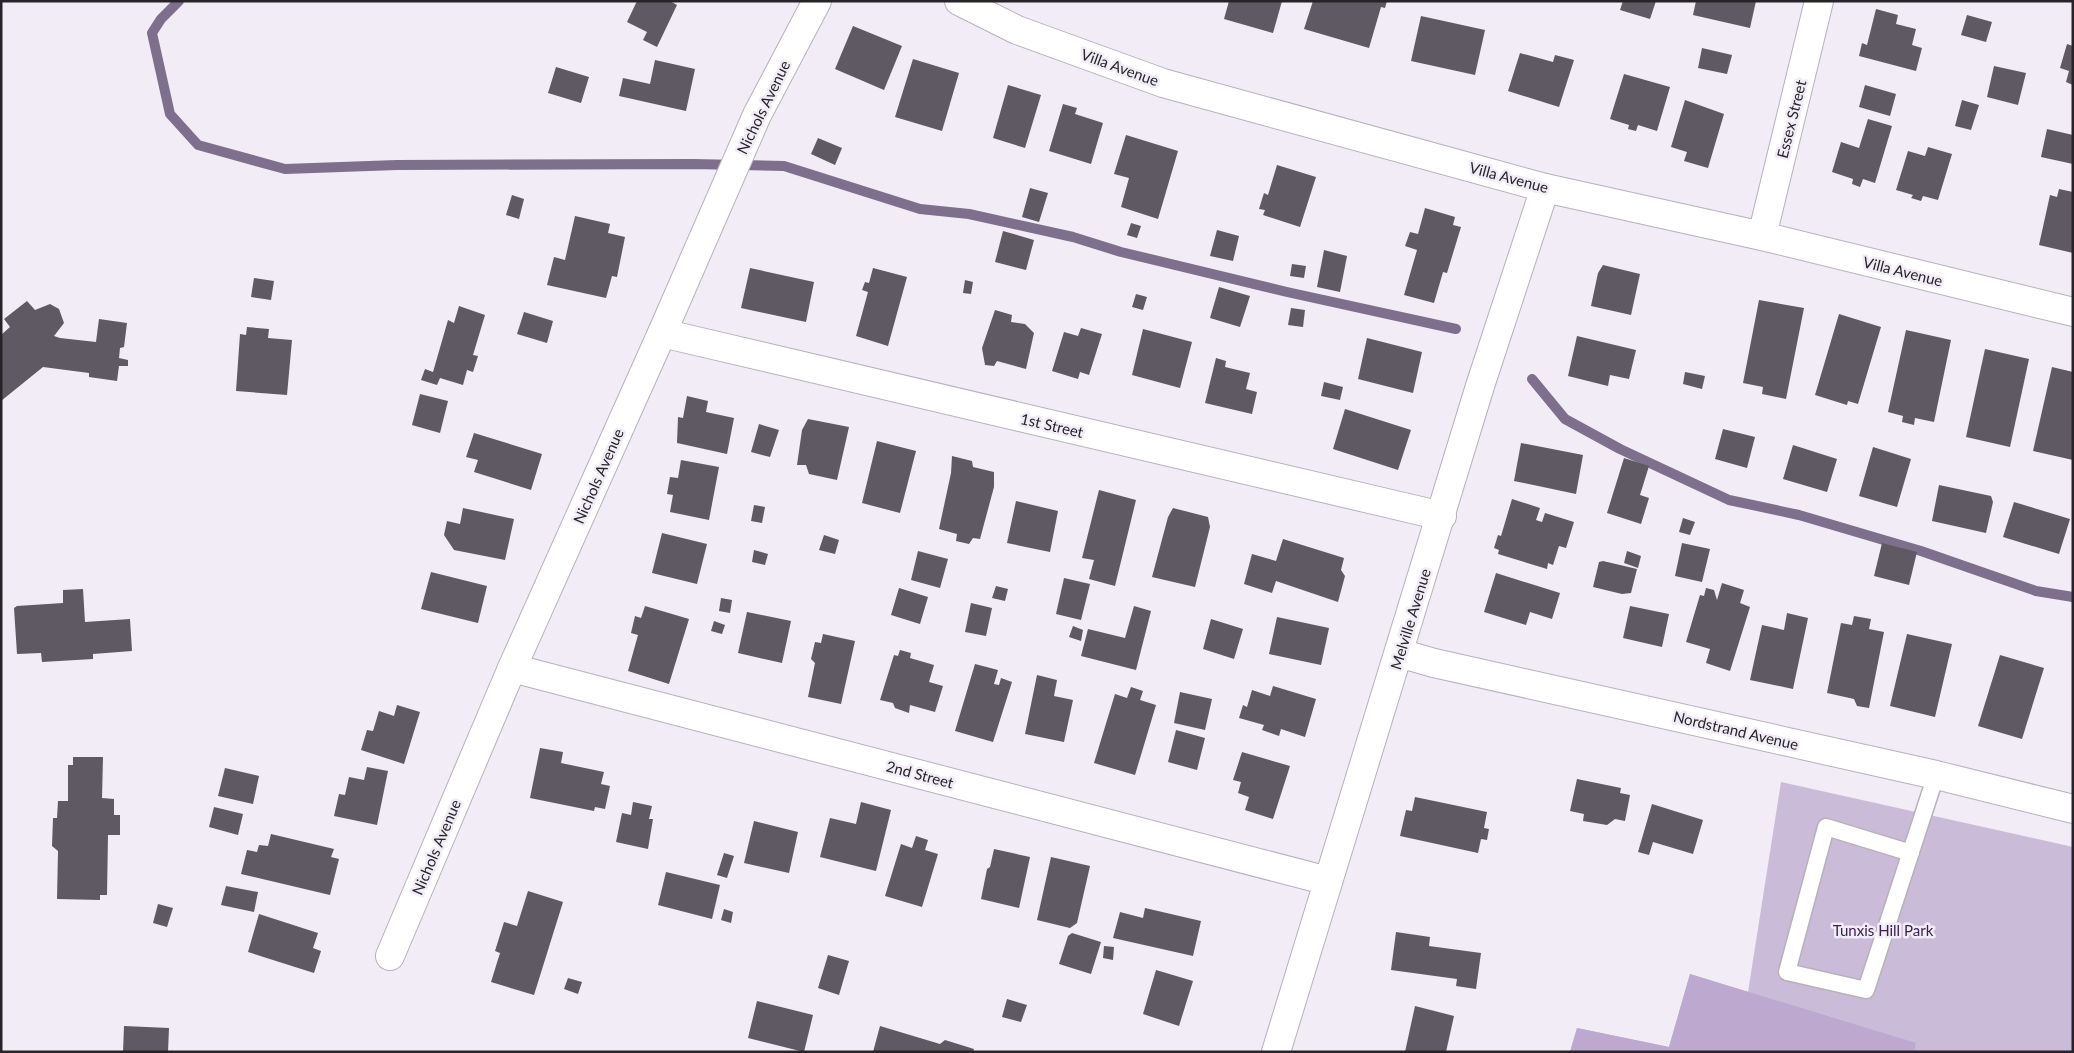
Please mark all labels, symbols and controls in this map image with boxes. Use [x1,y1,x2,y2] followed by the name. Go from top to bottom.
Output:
[1079,45,1161,89] street label: Villa Avenue
[733,57,793,157] street label: Nichols Avenue
[1773,77,1810,160] street label: Essex Street
[1467,158,1551,196] street label: Villa Avenue
[1861,252,1945,290] street label: Villa Avenue
[1019,409,1086,441] street label: 1st Street
[569,426,627,526] street label: Nichols Avenue
[1386,566,1434,672] street label: Melville Avenue
[1672,707,1800,753] street label: Nordstrand Avenue
[884,756,956,792] street label: 2nd Street
[408,796,464,897] street label: Nichols Avenue
[1833,921,1934,939] park label: Tunxis Hill Park

